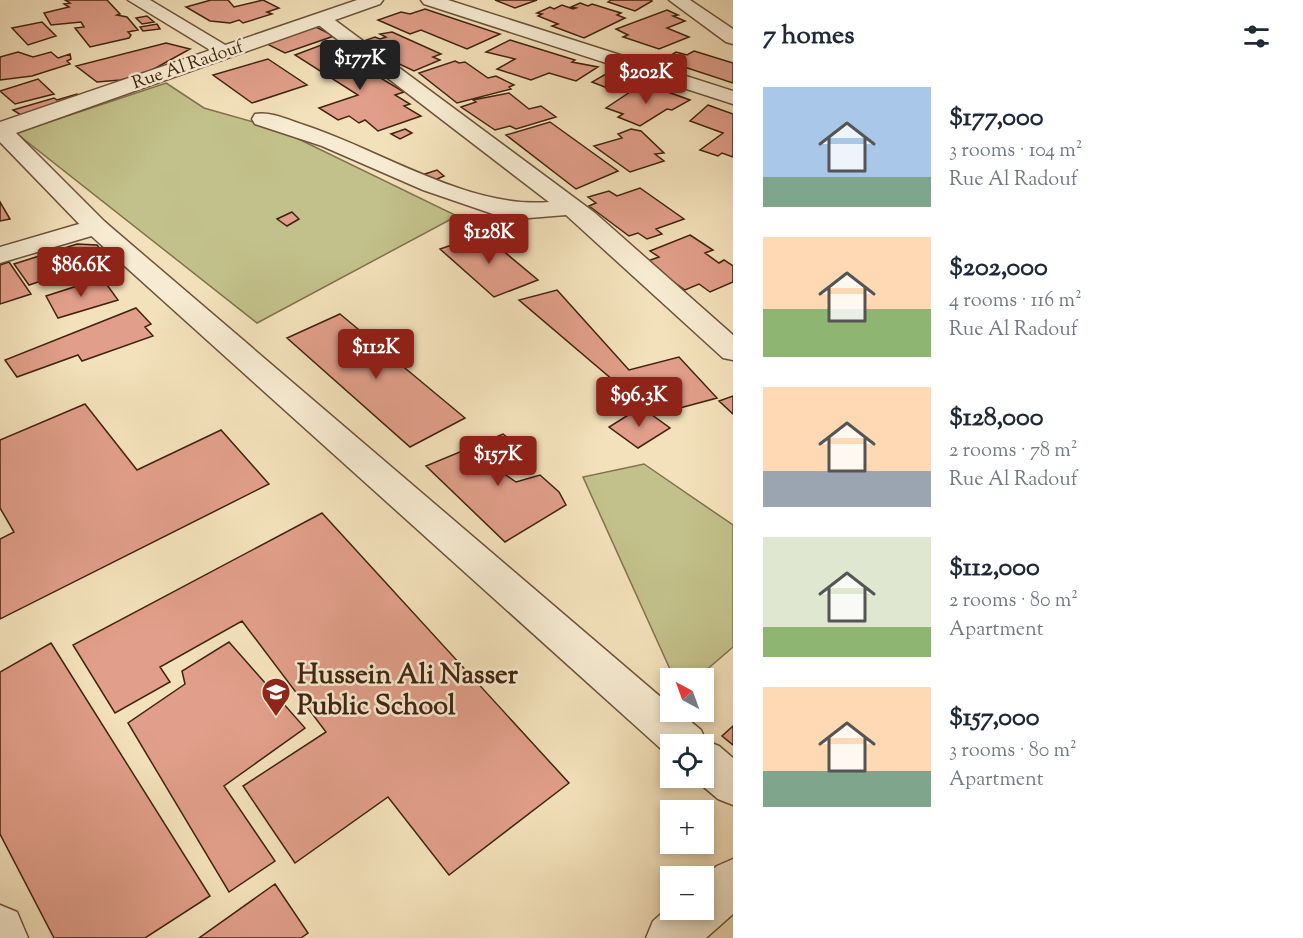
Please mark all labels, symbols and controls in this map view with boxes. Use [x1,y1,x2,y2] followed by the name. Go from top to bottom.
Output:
[763,18,854,55] text: 7 homes
[1240,20,1273,53] icon: filters
[129,35,248,97] street label: Rue Al Radouf
[318,40,402,91] pin: $177K
[334,45,386,74] text: $177K
[604,54,688,105] pin: $202K
[619,59,673,88] text: $202K
[949,100,1044,137] text: $177,000
[811,111,883,183] icon: home
[949,137,1083,166] text: 3 rooms · 104 m²
[949,166,1078,195] text: Rue Al Radouf
[447,214,531,265] pin: $128K
[463,219,515,248] text: $128K
[32,247,130,298] pin: $86.6K
[949,250,1048,287] text: $202,000
[51,252,111,281] text: $86.6K
[811,261,883,333] icon: home
[949,287,1082,316] text: 4 rooms · 116 m²
[949,316,1078,345] text: Rue Al Radouf
[334,329,418,380] pin: $112K
[352,334,400,363] text: $112K
[590,377,688,428] pin: $96.3K
[610,382,668,411] text: $96.3K
[949,400,1044,437] text: $128,000
[811,411,883,483] icon: home
[456,436,540,487] pin: $157K
[949,437,1078,466] text: 2 rooms · 78 m²
[474,441,522,470] text: $157K
[949,466,1078,495] text: Rue Al Radouf
[949,550,1040,587] text: $112,000
[811,561,883,633] icon: home
[949,587,1078,616] text: 2 rooms · 80 m²
[949,616,1044,645] text: Apartment
[297,657,519,727] place label: Hussein Ali Nasser Public School
[660,668,714,722] north arrow
[660,668,714,920] map controls
[260,676,292,718] school or university icon: Hussein Ali Nasser Public School
[949,700,1039,737] text: $157,000
[811,711,883,783] icon: home
[660,734,714,788] button: locate
[949,737,1077,766] text: 3 rooms · 80 m²
[949,766,1044,795] text: Apartment
[660,800,714,854] button: +
[660,866,714,920] button: −

